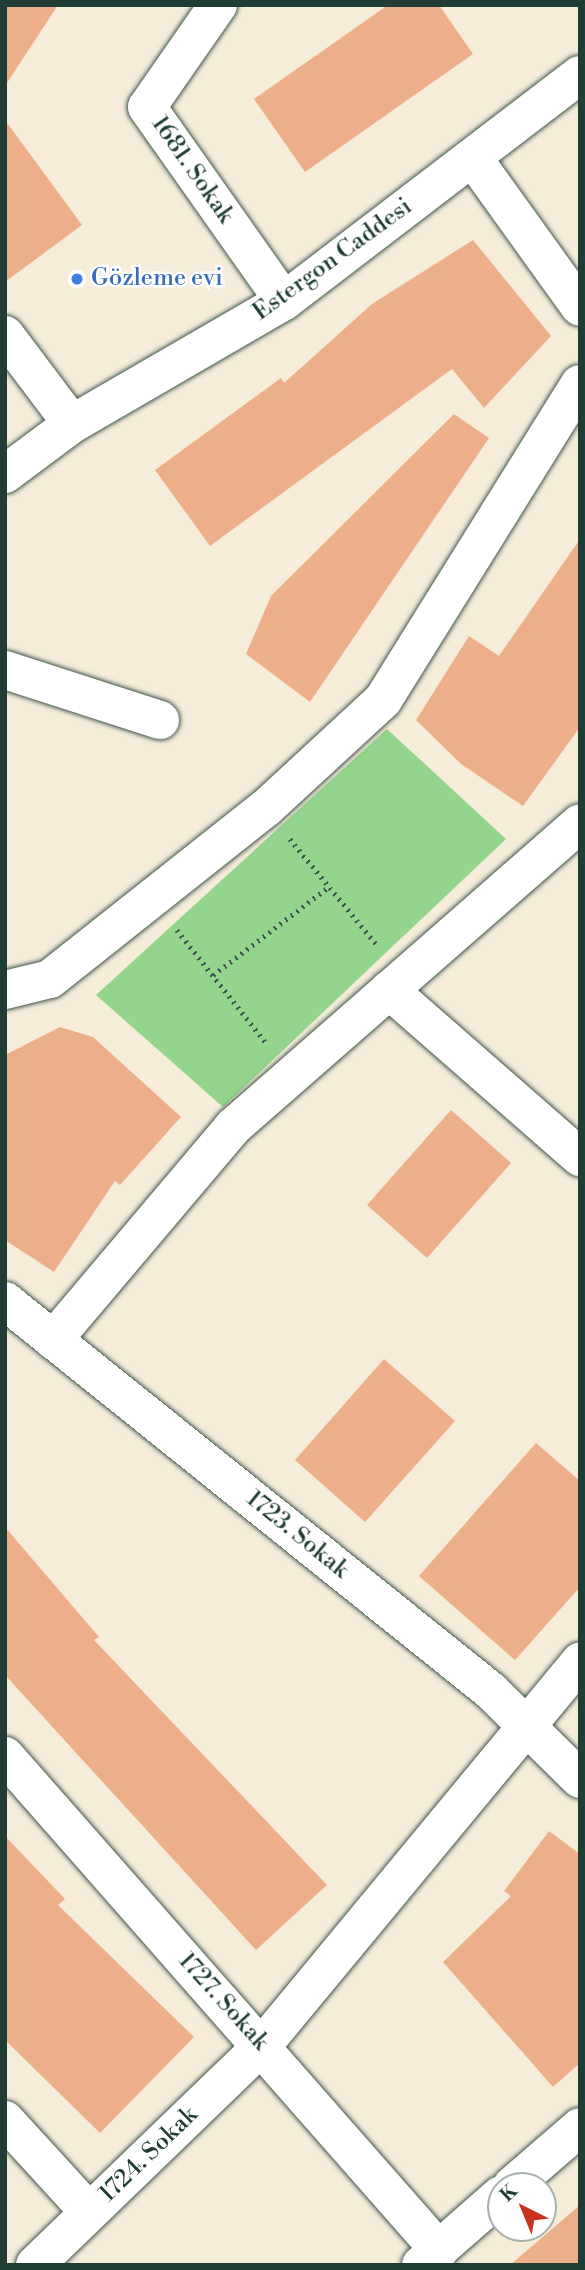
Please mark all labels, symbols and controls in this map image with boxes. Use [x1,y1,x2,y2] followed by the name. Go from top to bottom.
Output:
[144,111,240,229] street label: 1681. Sokak
[248,193,418,327] street label: Estergon Caddesi
[91,265,223,293] place label: Gözleme evi
[69,271,85,287] marker: Gözleme evi
[240,1485,354,1585] street label: 1723. Sokak
[172,1947,274,2057] street label: 1727. Sokak
[94,2101,204,2209] street label: 1724. Sokak
[487,2172,557,2242] north arrow
[495,2179,523,2207] text: K

